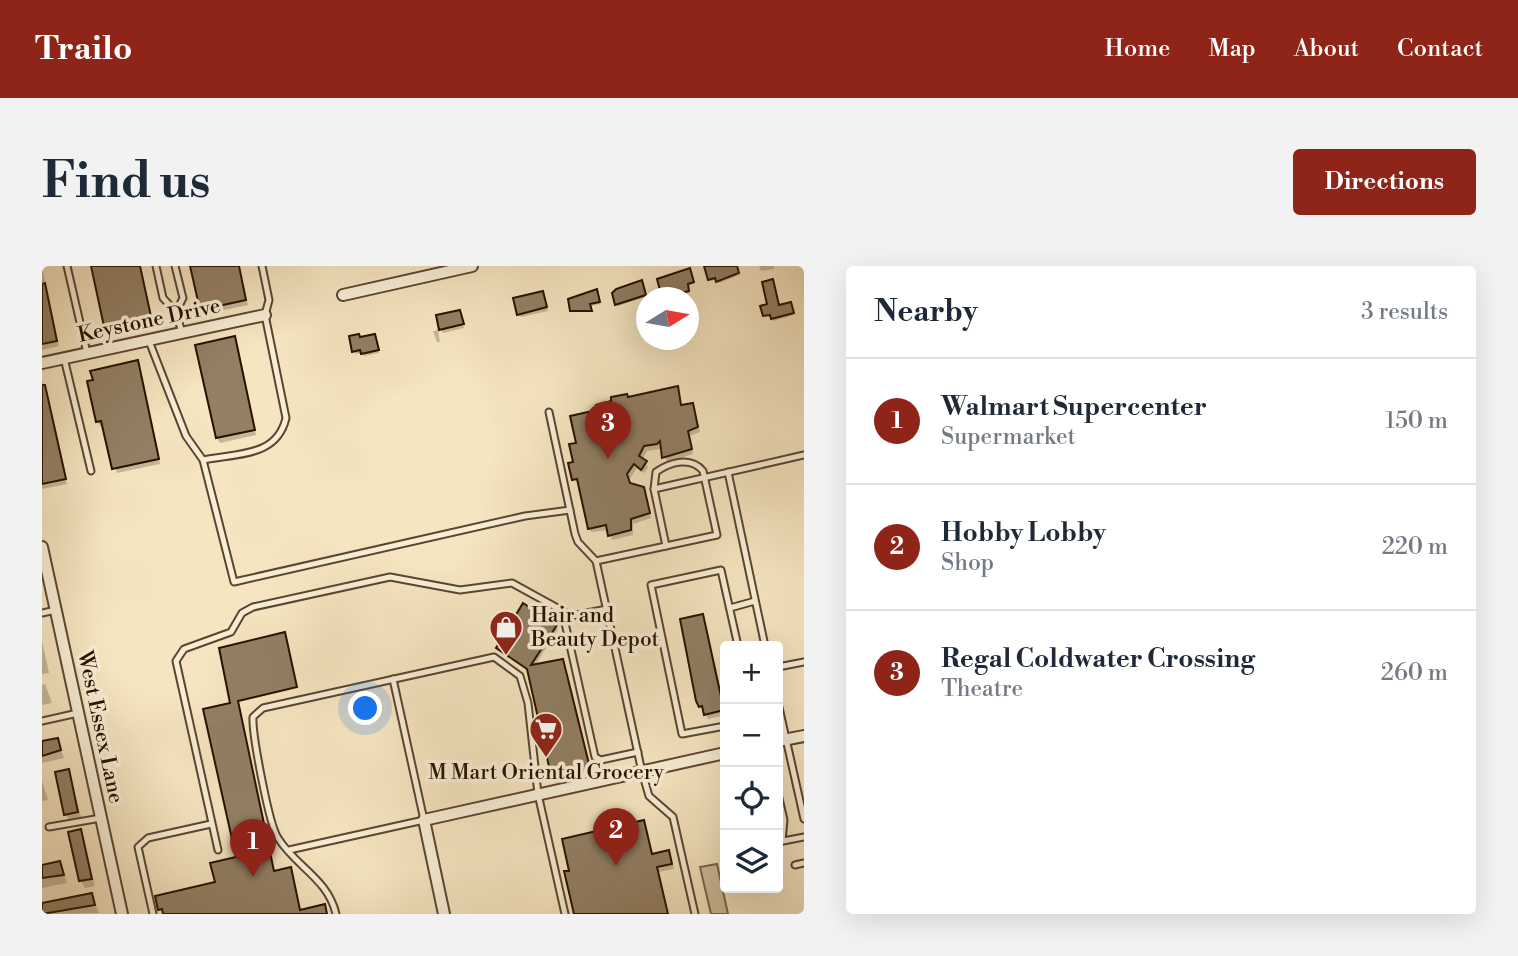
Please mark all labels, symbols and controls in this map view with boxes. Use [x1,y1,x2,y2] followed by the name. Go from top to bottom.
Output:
[35,29,132,70] text: Trailo
[1105,34,1170,64] text: Home
[1208,34,1256,64] text: Map
[1294,34,1359,64] text: About
[1397,34,1483,64] text: Contact
[1293,149,1476,215] button: Directions
[42,152,211,213] text: Find us
[636,287,699,350] north arrow
[75,293,223,349] street label: Keystone Drive
[874,293,978,331] text: Nearby
[1361,298,1448,326] text: 3 results
[941,391,1207,423] text: Walmart Supercenter
[585,401,631,459] pin: 3
[891,407,903,435] text: 1
[1385,407,1448,435] text: 150 m
[941,423,1076,451] text: Supermarket
[941,517,1106,549] text: Hobby Lobby
[890,533,904,561] text: 2
[1382,533,1448,561] text: 220 m
[941,549,994,577] text: Shop
[530,603,660,653] place label: Hair and Beauty Depot
[487,608,525,657] shop icon: Hair and Beauty Depot
[720,641,783,893] map controls
[720,641,783,704] button: +
[941,643,1255,675] text: Regal Coldwater Crossing
[71,647,129,806] street label: West Essex Lane
[890,659,904,687] text: 3
[1381,659,1448,687] text: 260 m
[941,675,1023,703] text: Theatre
[348,691,382,725] your location
[720,704,783,767] button: −
[527,710,565,759] supermarket icon: M Mart Oriental Grocery
[428,760,665,786] place label: M Mart Oriental Grocery
[720,767,783,830] button: locate
[593,808,639,866] pin: 2
[230,819,276,877] pin: 1
[720,830,783,893] button: layers

